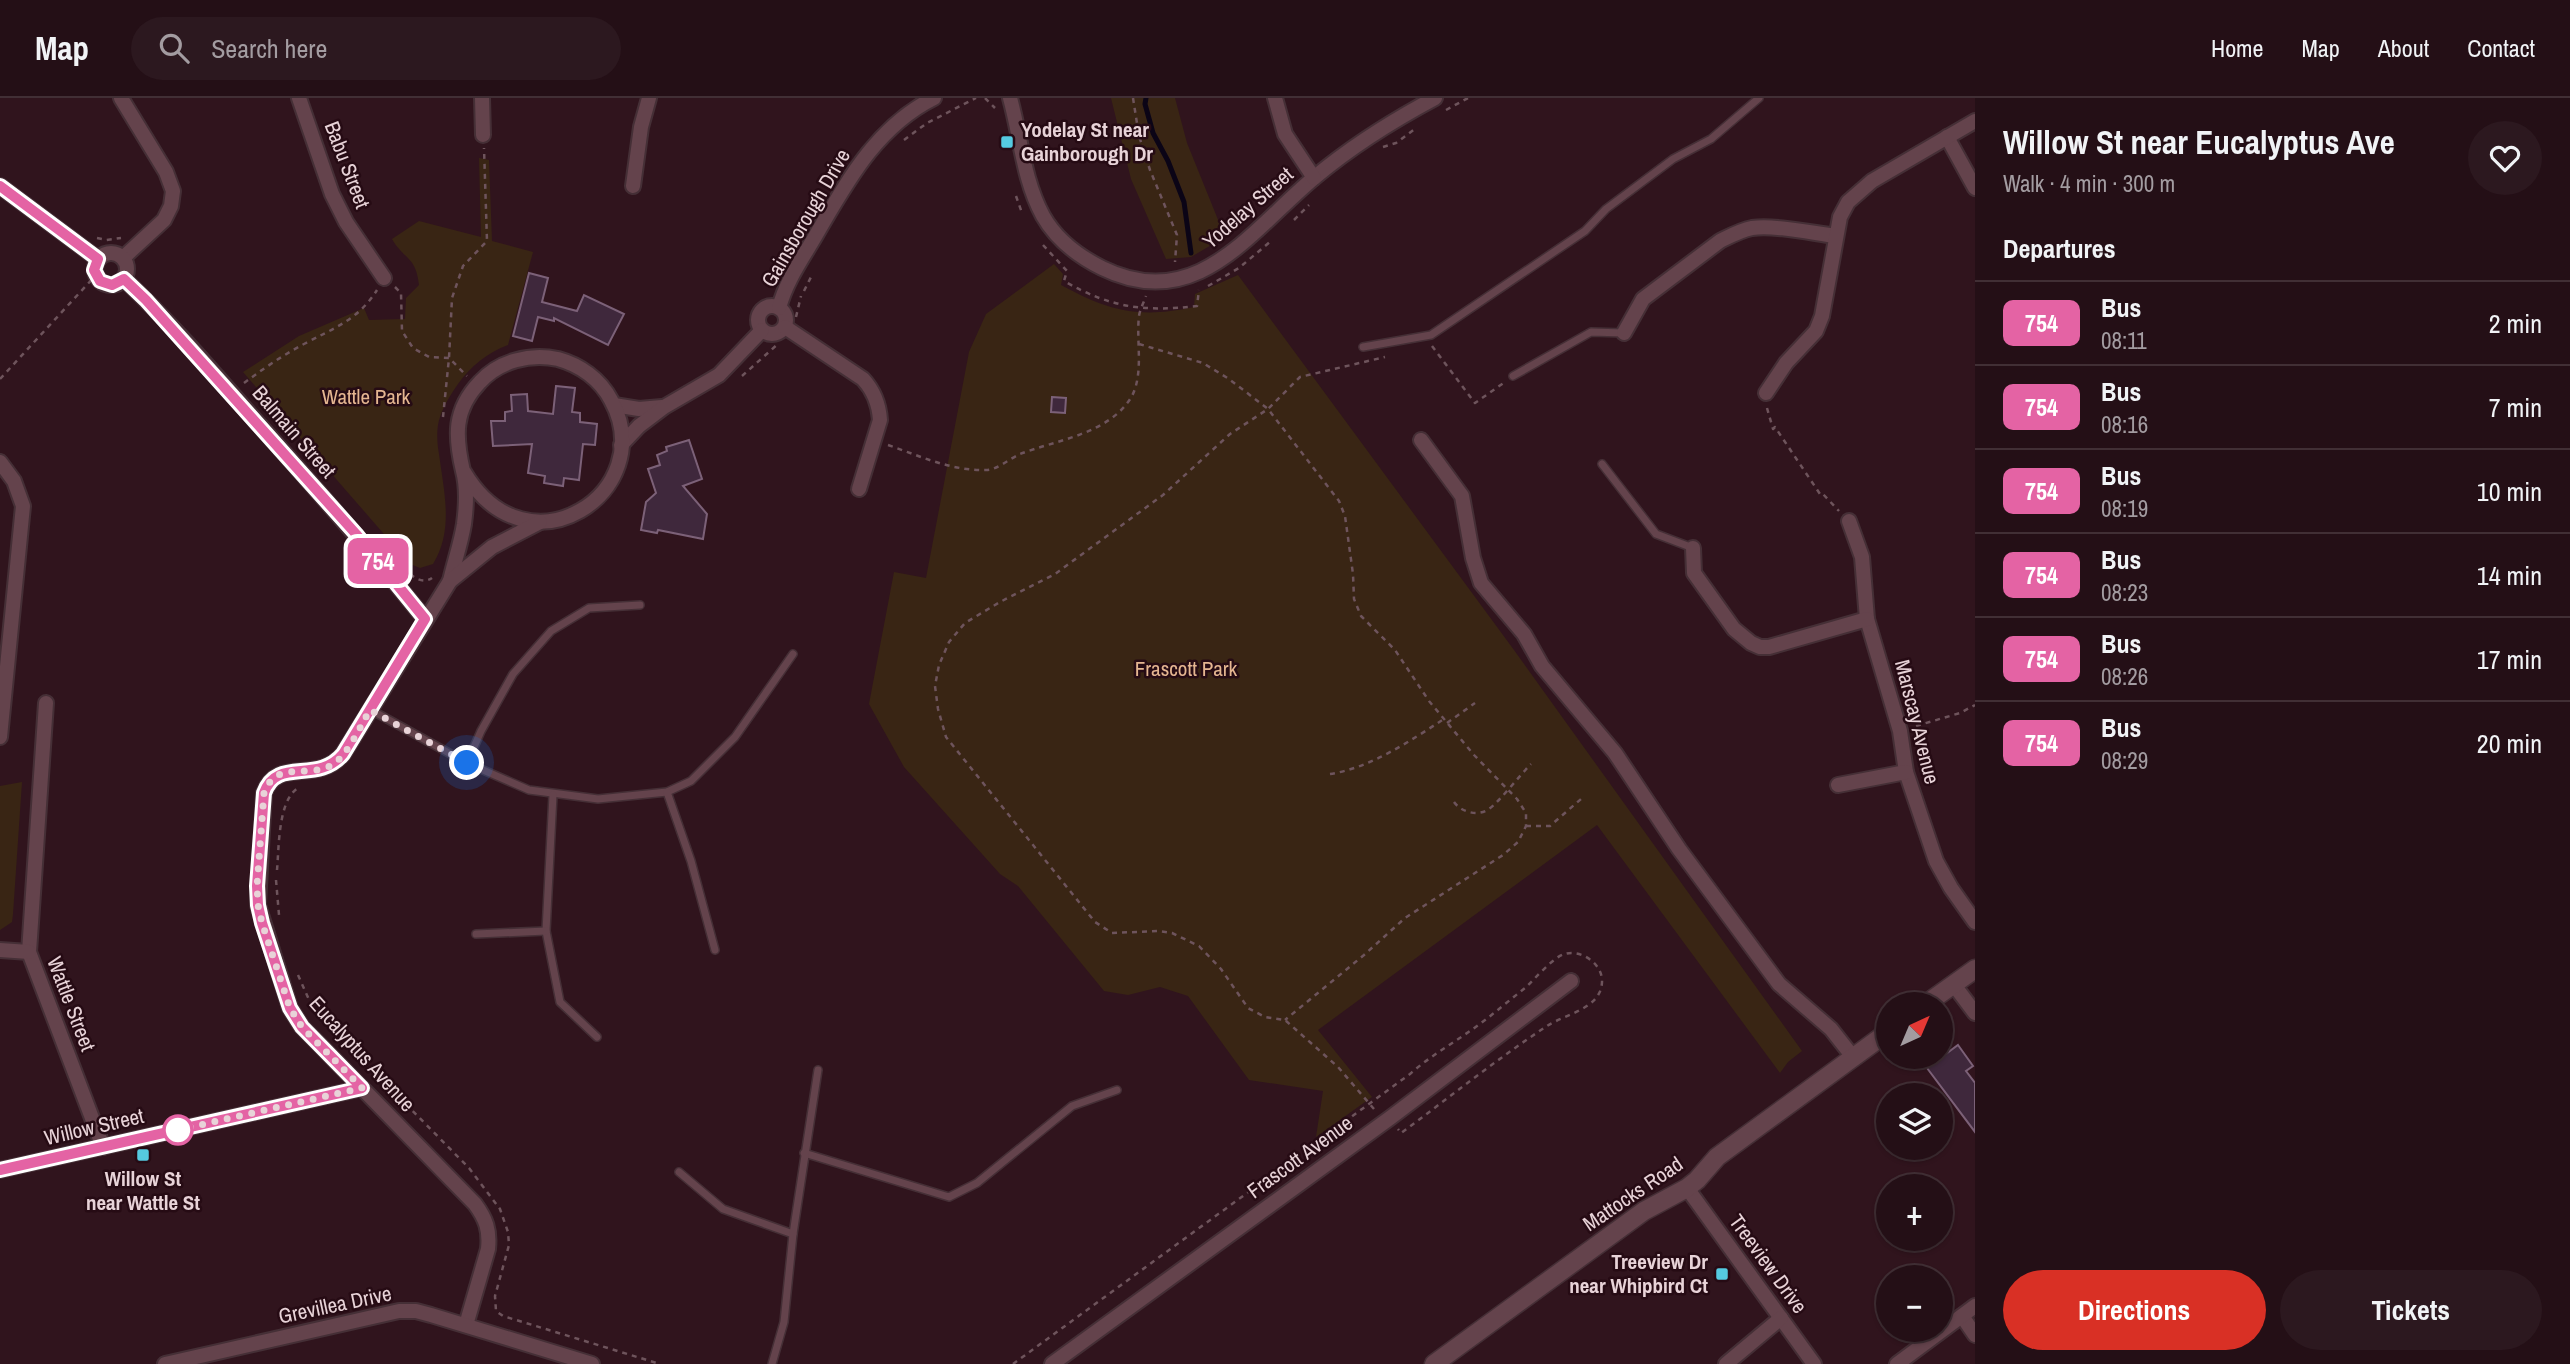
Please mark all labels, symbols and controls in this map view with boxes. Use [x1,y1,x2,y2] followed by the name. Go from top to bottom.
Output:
[131,17,621,80] search box
[35,26,89,70] text: Map
[155,29,193,67] icon: search
[211,31,327,66] text: Search here
[2211,32,2263,64] text: Home
[2301,32,2340,64] text: Map
[2378,32,2429,64] text: About
[2467,32,2535,64] text: Contact
[1021,115,1153,168] place label: Yodelay St near Gainborough Dr
[318,117,377,213] street label: Babu Street
[2003,120,2395,164] text: Willow St near Eucalyptus Ave
[2468,121,2542,195] button: heart
[999,134,1015,150] marker: Yodelay St near Gainborough Dr
[754,143,857,292] street label: Gainsborough Drive
[1196,160,1299,255] street label: Yodelay Street
[2003,168,2175,199] text: Walk · 4 min · 300 m
[2003,231,2116,266] text: Departures
[2101,290,2141,325] text: Bus
[2489,306,2542,341] text: 2 min
[2025,307,2058,339] text: 754
[2101,325,2147,356] text: 08:11
[2101,374,2141,409] text: Bus
[246,379,343,484] street label: Balmain Street
[322,382,411,411] park label: Wattle Park
[2489,390,2542,425] text: 7 min
[2025,391,2058,423] text: 754
[2101,409,2148,440] text: 08:16
[2101,458,2141,493] text: Bus
[2477,474,2542,509] text: 10 min
[2025,475,2058,507] text: 754
[2101,493,2148,524] text: 08:19
[338,538,418,584] line badge: 754
[2101,542,2141,577] text: Bus
[362,545,394,577] text: 754
[2477,558,2542,593] text: 14 min
[2025,559,2058,591] text: 754
[2101,577,2148,608] text: 08:23
[2101,626,2141,661] text: Bus
[2477,642,2542,677] text: 17 min
[2025,643,2058,675] text: 754
[1135,654,1238,683] park label: Frascott Park
[1888,657,1947,787] street label: Marscay Avenue
[2101,661,2148,692] text: 08:26
[2101,710,2141,745] text: Bus
[2477,726,2542,761] text: 20 min
[2025,727,2058,759] text: 754
[449,745,484,780] your location
[2101,745,2148,776] text: 08:29
[40,952,103,1055] street label: Wattle Street
[303,990,422,1118] street label: Eucalyptus Avenue
[1876,992,1953,1069] north arrow
[1876,992,1953,1342] map controls
[1876,1083,1953,1160] button: layers
[41,1101,147,1152] street label: Willow Street
[1241,1108,1358,1205] street label: Frascott Avenue
[163,1115,193,1145] unlabelled marker
[135,1147,151,1163] marker: Willow St near Wattle St
[1577,1149,1688,1238] street label: Mattocks Road
[86,1164,200,1217] place label: Willow St near Wattle St
[1876,1174,1953,1251] button: +
[1723,1208,1814,1319] street label: Treeview Drive
[1569,1247,1708,1300] place label: Treeview Dr near Whipbird Ct
[1876,1265,1953,1342] button: −
[1714,1266,1730,1282] marker: Treeview Dr near Whipbird Ct
[2003,1270,2266,1350] button: Directions
[2280,1270,2542,1350] button: Tickets
[276,1278,394,1331] street label: Grevillea Drive

